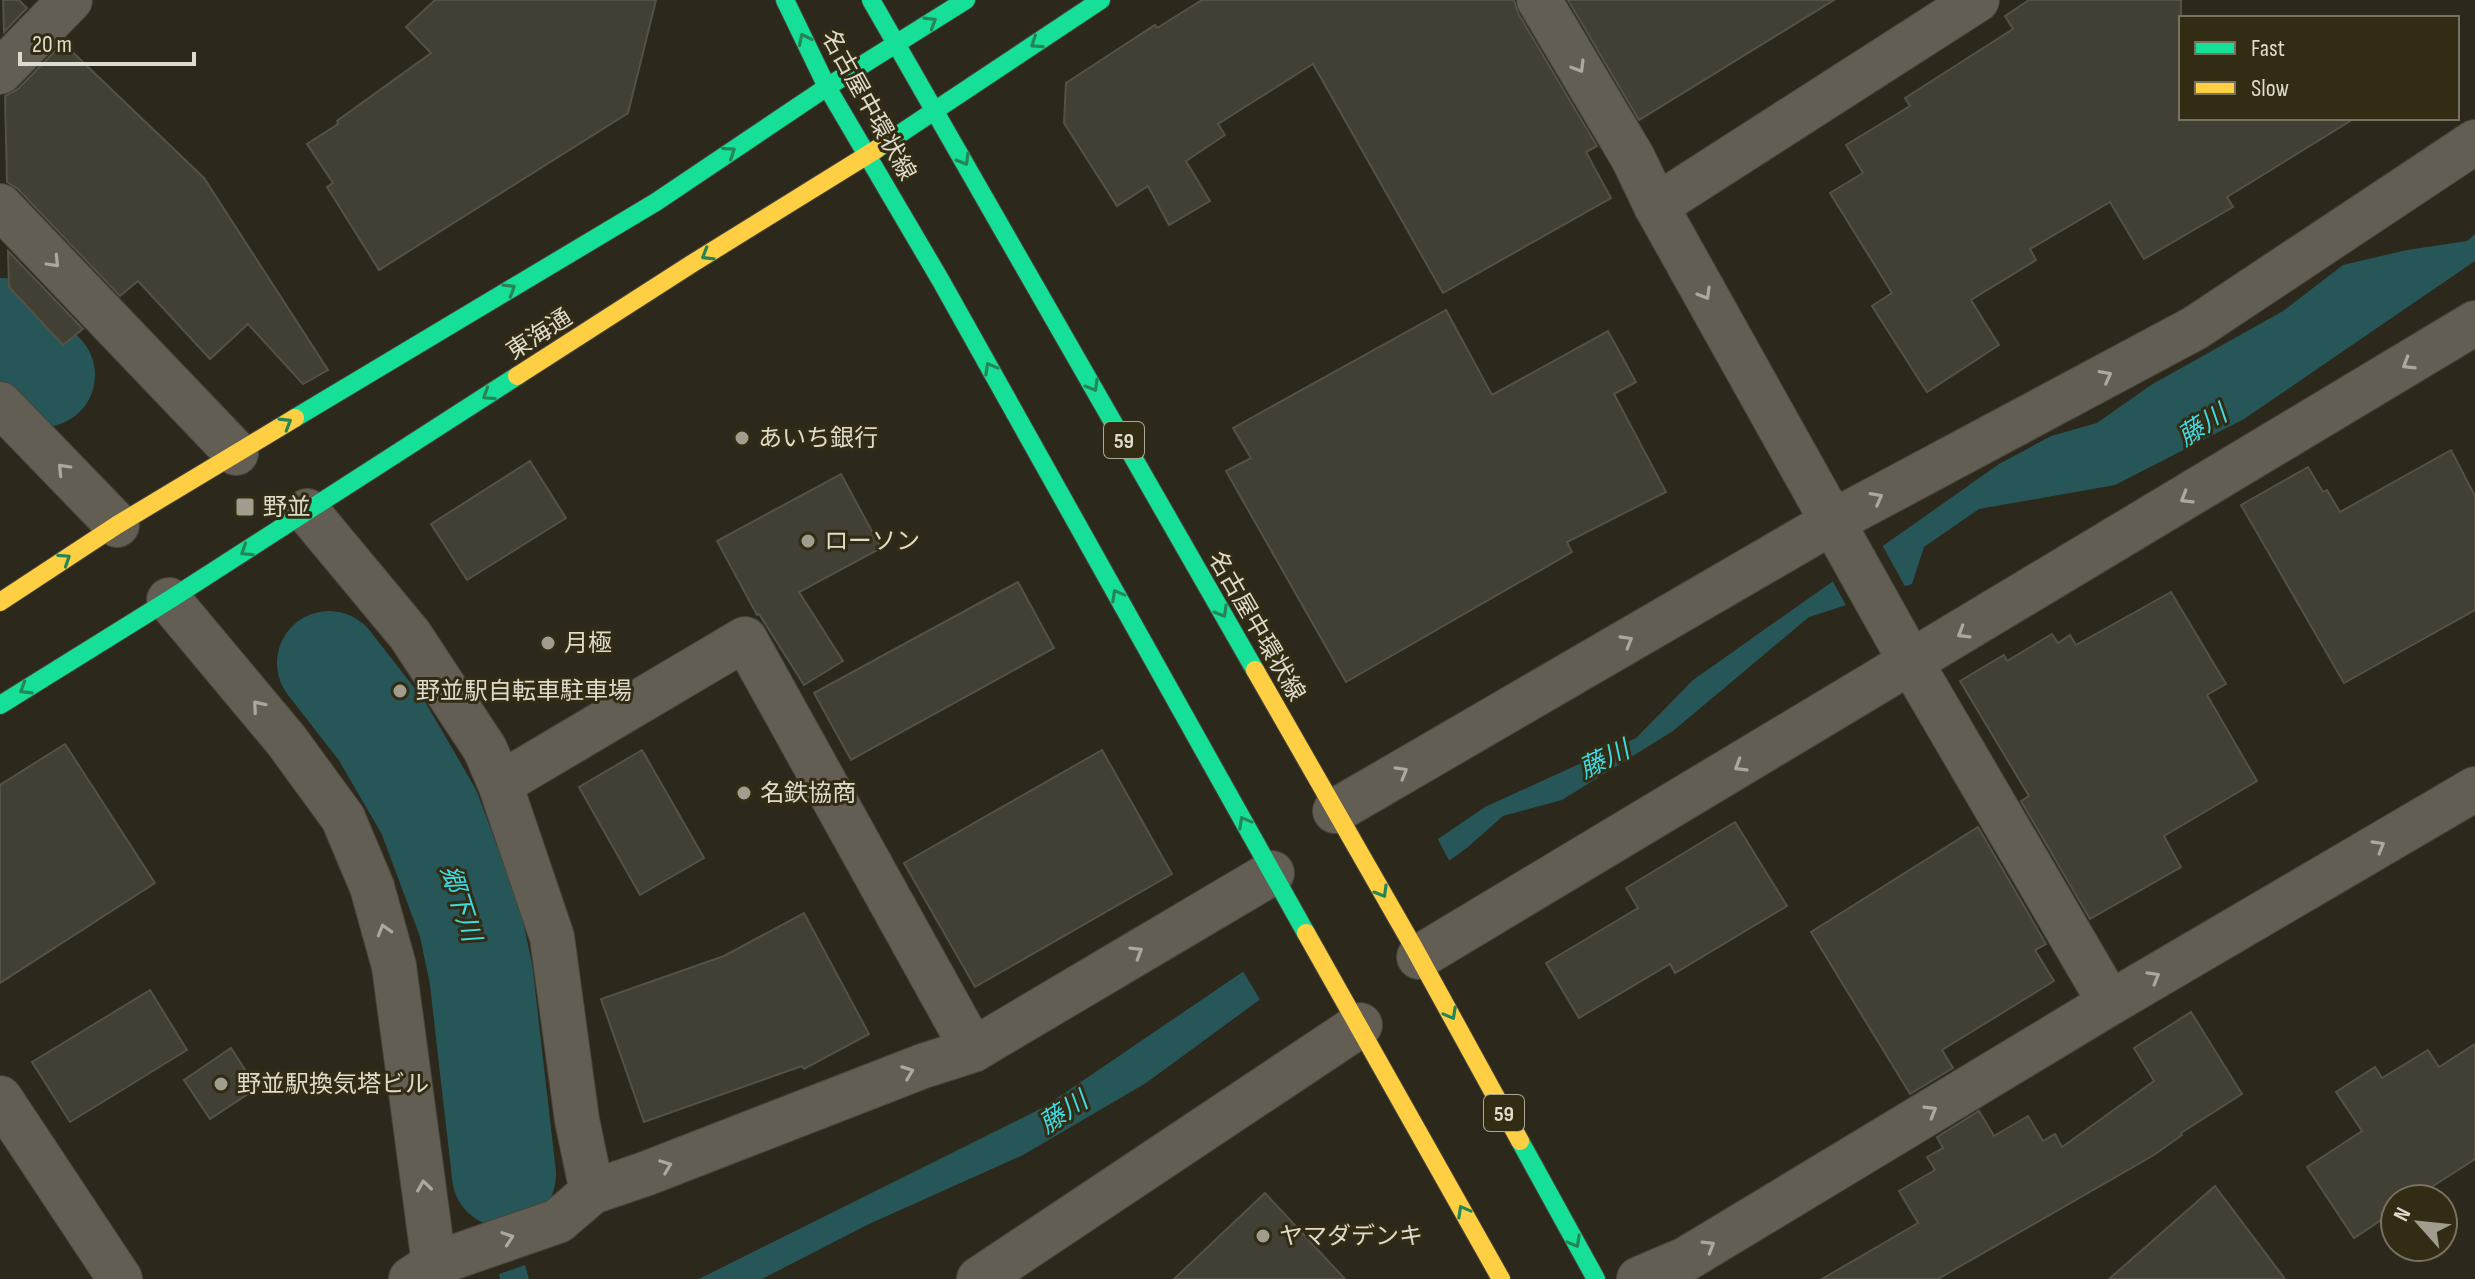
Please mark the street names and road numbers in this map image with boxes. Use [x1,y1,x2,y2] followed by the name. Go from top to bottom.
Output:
[815,25,922,186] street label: 名古屋中環状線
[501,303,577,366] street label: 東海通
[1104,422,1144,458] road number: 59
[1202,546,1311,706] street label: 名古屋中環状線
[1484,1095,1524,1131] road number: 59

